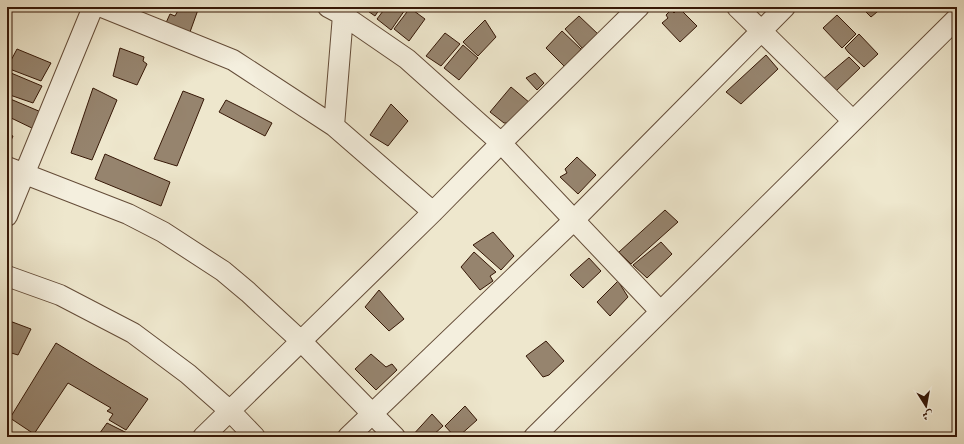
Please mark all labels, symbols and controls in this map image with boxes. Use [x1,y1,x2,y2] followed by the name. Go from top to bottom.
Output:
[906,386,946,426] north arrow
[921,408,935,424] text: ش

